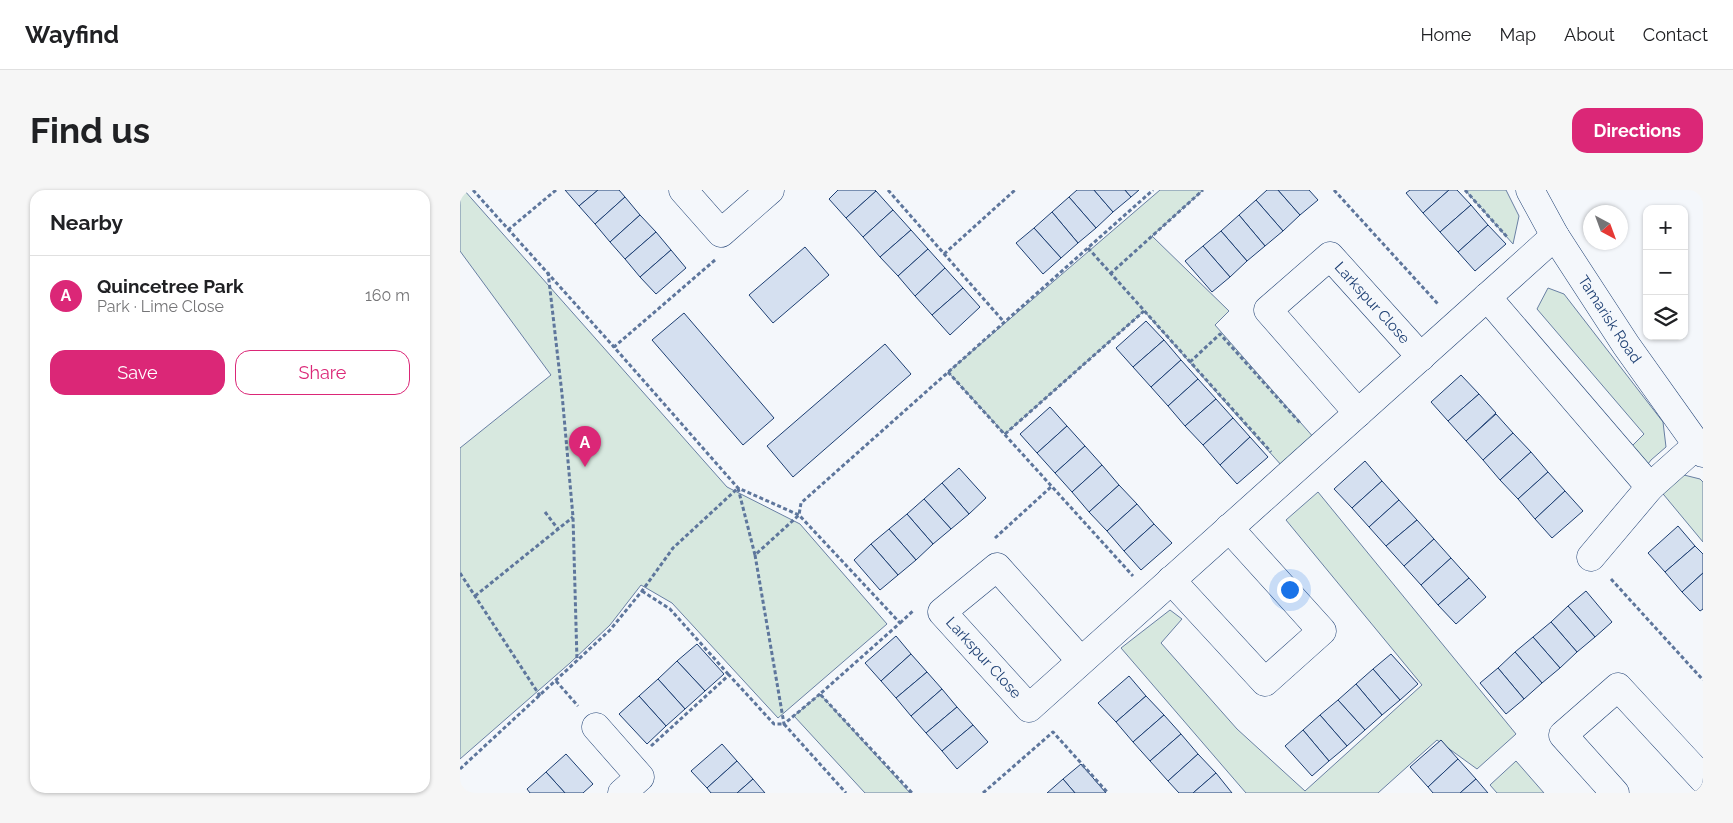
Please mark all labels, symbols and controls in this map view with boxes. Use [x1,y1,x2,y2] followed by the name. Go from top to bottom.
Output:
[25,20,119,49] text: Wayfind
[1420,24,1471,45] text: Home
[1499,24,1536,45] text: Map
[1564,24,1615,45] text: About
[1643,24,1708,45] text: Contact
[1572,108,1703,153] button: Directions
[30,110,150,151] text: Find us
[1583,205,1628,250] north arrow
[1643,205,1688,340] map controls
[1643,205,1688,250] button: +
[50,210,123,235] text: Nearby
[1643,250,1688,295] button: −
[1331,258,1414,348] street label: Larkspur Close
[1574,272,1645,367] street label: Tamarisk Road
[97,275,244,297] text: Quincetree Park
[61,286,71,305] text: A
[365,286,410,305] text: 160 m
[1643,295,1688,340] button: layers
[97,297,224,316] text: Park · Lime Close
[50,350,225,395] button: Save
[235,350,410,395] button: Share
[569,426,601,467] pin: A
[1277,577,1303,603] your location
[942,613,1025,702] street label: Larkspur Close

